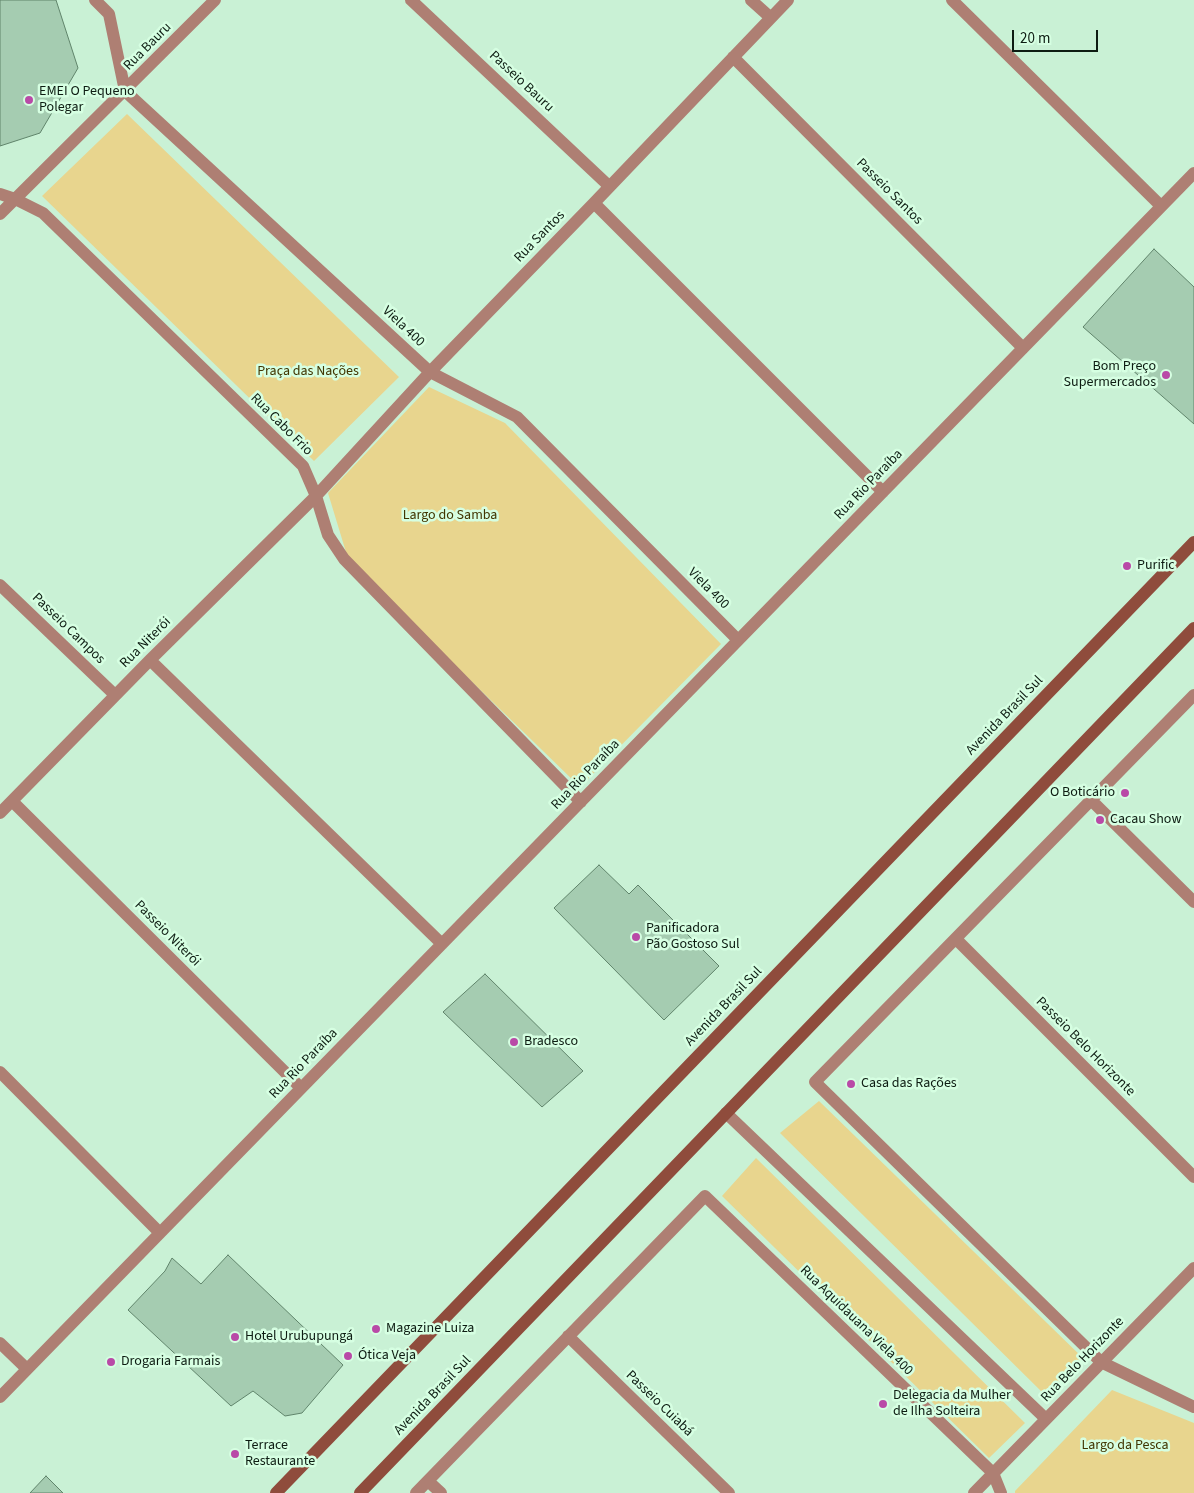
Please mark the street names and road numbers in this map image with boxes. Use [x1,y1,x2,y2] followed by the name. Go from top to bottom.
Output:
[121,20,175,74] street label: Rua Bauru
[485,48,557,116] street label: Passeio Bauru
[852,155,926,229] street label: Passeio Santos
[511,208,569,266] street label: Rua Santos
[378,303,428,351] street label: Viela 400
[246,390,316,460] street label: Rua Cabo Frio
[831,446,907,524] street label: Rua Rio Paraíba
[684,565,732,613] street label: Viela 400
[28,590,108,668] street label: Passeio Campos
[117,614,175,672] street label: Rua Niterói
[963,673,1047,759] street label: Avenida Brasil Sul
[548,736,624,814] street label: Rua Rio Paraíba
[130,897,204,971] street label: Passeio Niterói
[682,964,766,1050] street label: Avenida Brasil Sul
[1032,994,1138,1100] street label: Passeio Belo Horizonte
[266,1025,342,1103] street label: Rua Rio Paraíba
[796,1263,916,1379] street label: Rua Aquidauana Viela 400
[1038,1314,1128,1406] street label: Rua Belo Horizonte
[391,1353,475,1439] street label: Avenida Brasil Sul
[622,1368,696,1440] street label: Passeio Cuiabá

